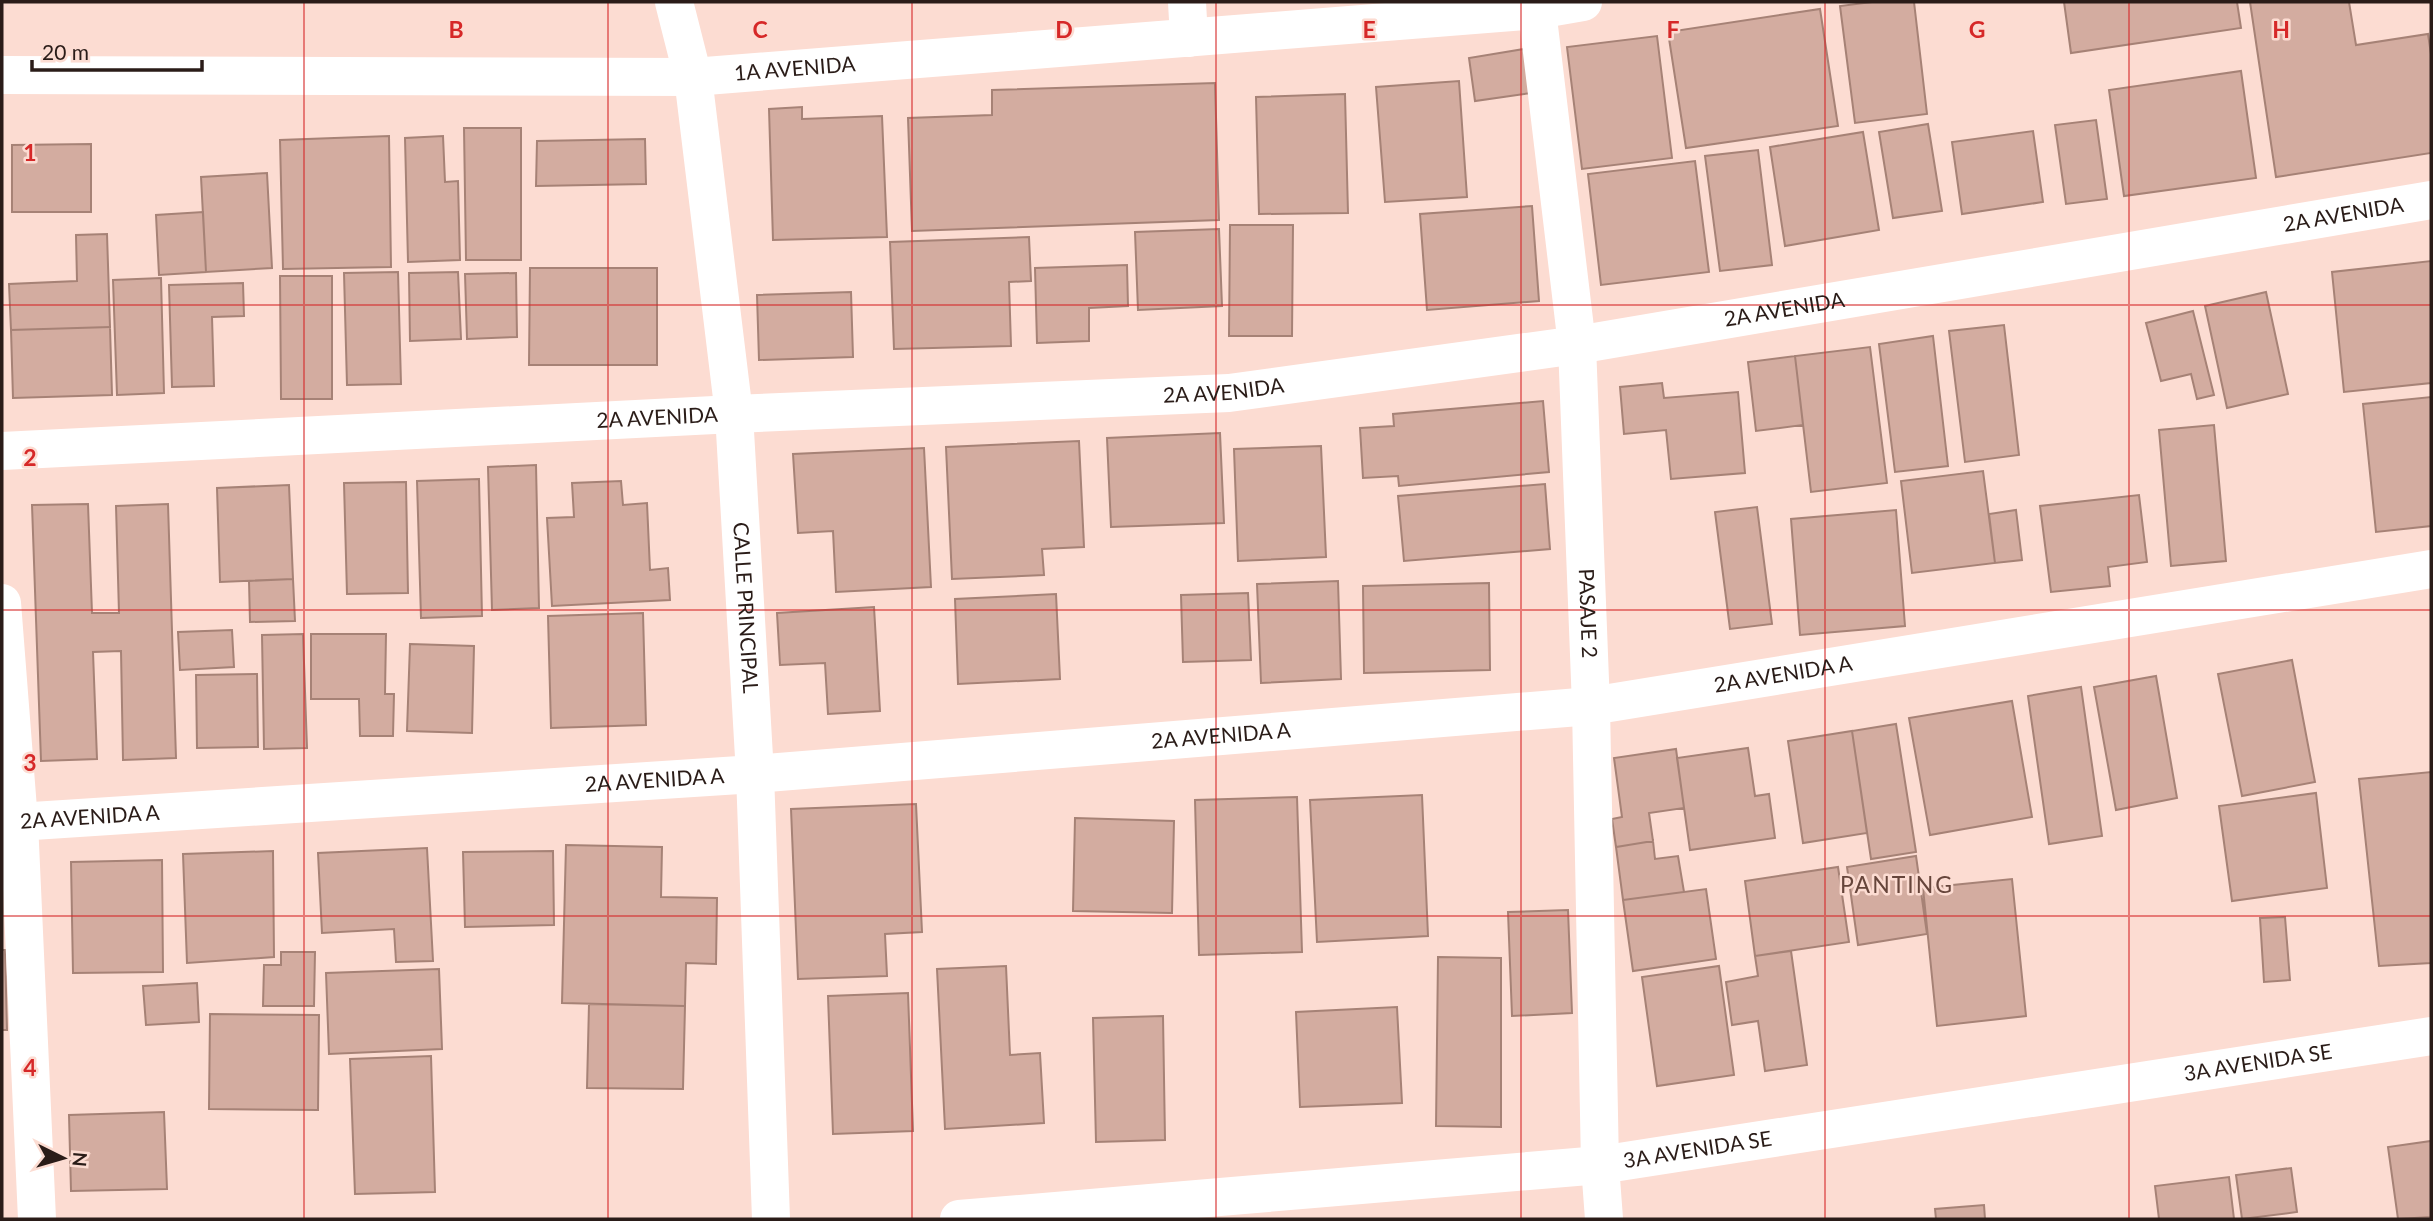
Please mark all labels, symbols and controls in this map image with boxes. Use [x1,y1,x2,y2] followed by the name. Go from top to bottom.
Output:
[448,15,464,43] text: B
[752,15,768,43] text: C
[1055,15,1073,43] text: D
[1362,15,1376,43] text: E
[1666,15,1680,43] text: F
[1969,15,1985,43] text: G
[2272,15,2290,43] text: H
[32,28,201,72] scale bar
[42,39,89,64] text: 20 m
[733,50,857,85] street label: 1A AVENIDA
[23,138,37,166] text: 1
[2281,191,2406,236] street label: 2A AVENIDA
[1722,286,1847,331] street label: 2A AVENIDA
[1162,371,1286,407] street label: 2A AVENIDA
[596,401,719,432] street label: 2A AVENIDA
[23,443,37,471] text: 2
[729,521,764,694] street label: CALLE PRINCIPAL
[1575,568,1603,659] street label: PASAJE 2
[1712,649,1855,697] street label: 2A AVENIDA A
[1150,716,1292,753] street label: 2A AVENIDA A
[23,748,37,776] text: 3
[584,762,726,796] street label: 2A AVENIDA A
[19,799,161,833] street label: 2A AVENIDA A
[1840,870,1954,898] district label: PANTING
[2182,1038,2334,1085] street label: 3A AVENIDA SE
[23,1053,37,1081] text: 4
[28,1123,98,1193] north arrow
[1621,1125,1773,1172] street label: 3A AVENIDA SE
[68,1151,93,1168] text: N

